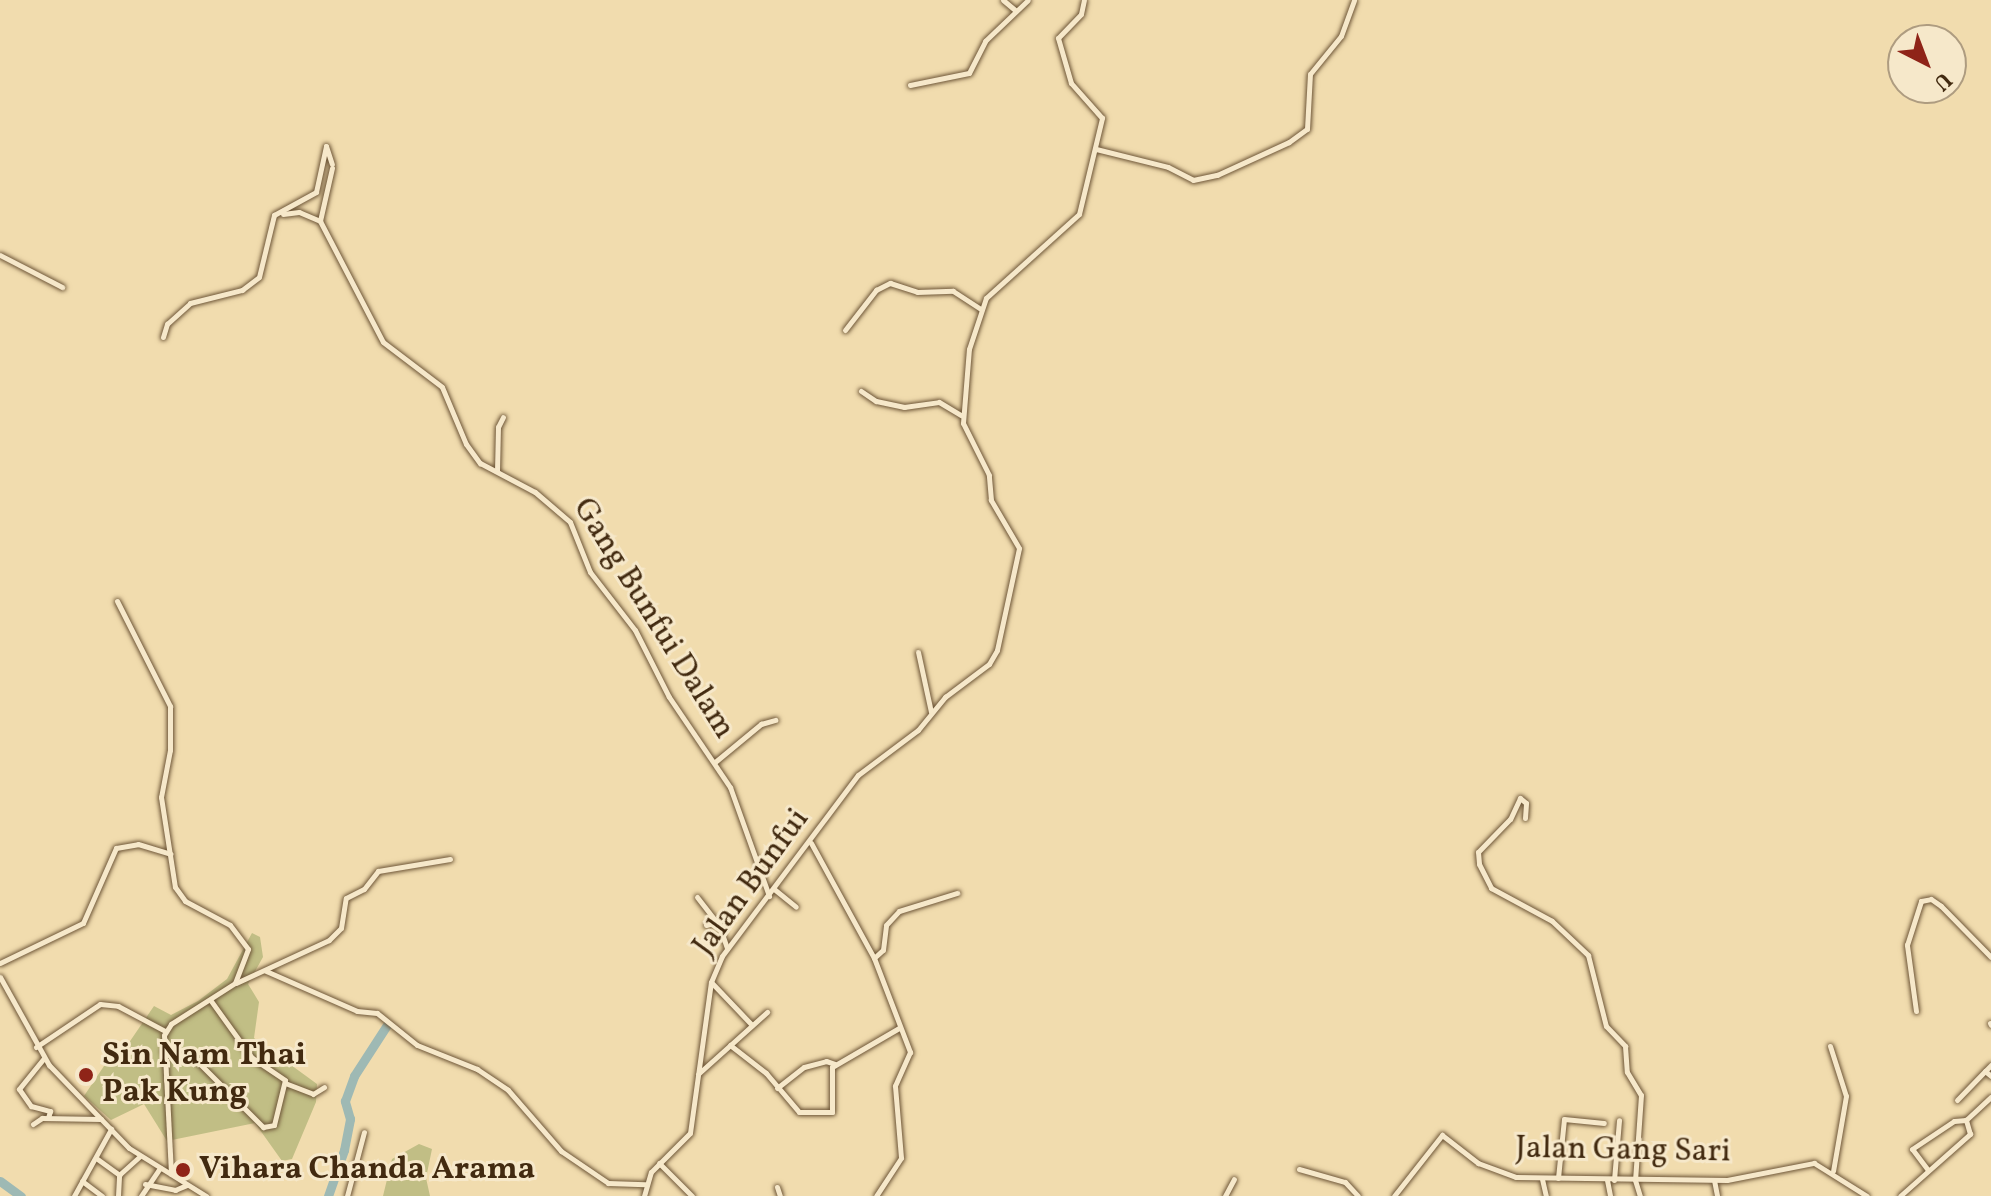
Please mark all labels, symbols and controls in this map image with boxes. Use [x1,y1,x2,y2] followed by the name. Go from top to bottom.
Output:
[1887,24,1967,104] north arrow
[1926,64,1958,97] text: U
[563,492,743,746] street label: Gang Bunfui Dalam
[686,802,818,964] street label: Jalan Bunfui
[102,1038,307,1113] place label: Sin Nam Thai Pak Kung
[77,1066,95,1084] marker: Sin Nam Thai Pak Kung
[1515,1130,1731,1172] street label: Jalan Gang Sari
[199,1151,535,1189] place label: Vihara Chanda Arama
[174,1161,192,1179] marker: Vihara Chanda Arama

